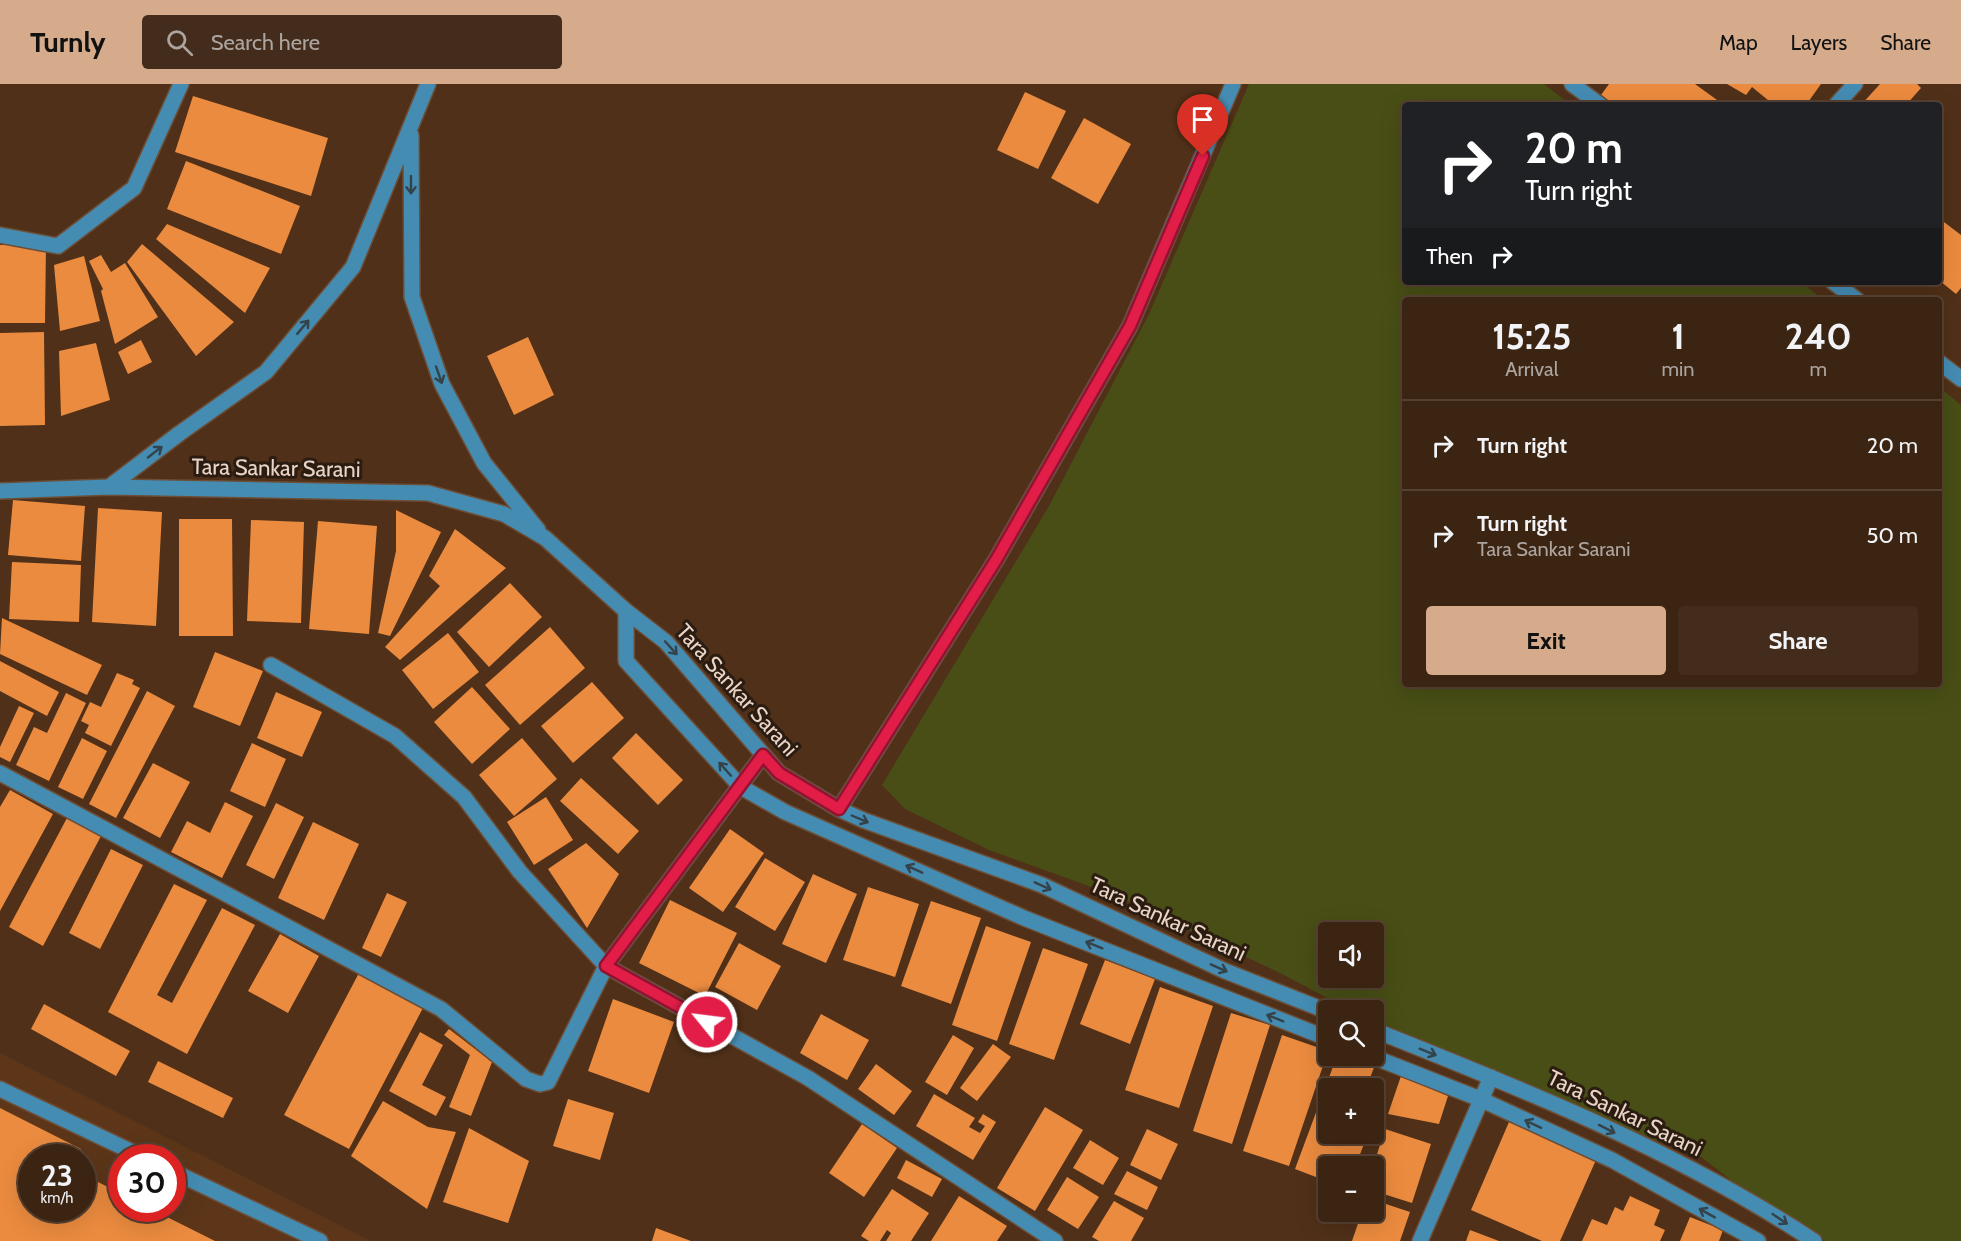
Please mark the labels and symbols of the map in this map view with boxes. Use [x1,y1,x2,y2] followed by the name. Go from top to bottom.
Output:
[1177,94,1228,156] pin
[405,174,417,194] one-way arrow
[297,319,310,335] one-way arrow
[434,366,445,384] one-way arrow
[147,445,163,458] one-way arrow
[191,453,361,483] street label: Tara Sankar Sarani
[670,618,804,762] street label: Tara Sankar Sarani
[664,640,678,655] one-way arrow
[718,762,732,777] one-way arrow
[850,813,868,825] one-way arrow
[905,863,924,874] one-way arrow
[1086,871,1250,967] street label: Tara Sankar Sarani
[1033,881,1051,892] one-way arrow
[1085,939,1103,950] one-way arrow
[1210,963,1228,975] one-way arrow
[675,990,739,1054] position arrow
[1266,1012,1284,1023] one-way arrow
[1419,1047,1437,1058] one-way arrow
[1543,1064,1707,1162] street label: Tara Sankar Sarani
[1525,1118,1543,1129] one-way arrow
[1598,1123,1616,1135] one-way arrow
[108,1144,186,1222] speed limit sign: 30
[1699,1207,1716,1219] one-way arrow
[1771,1213,1788,1225] one-way arrow

